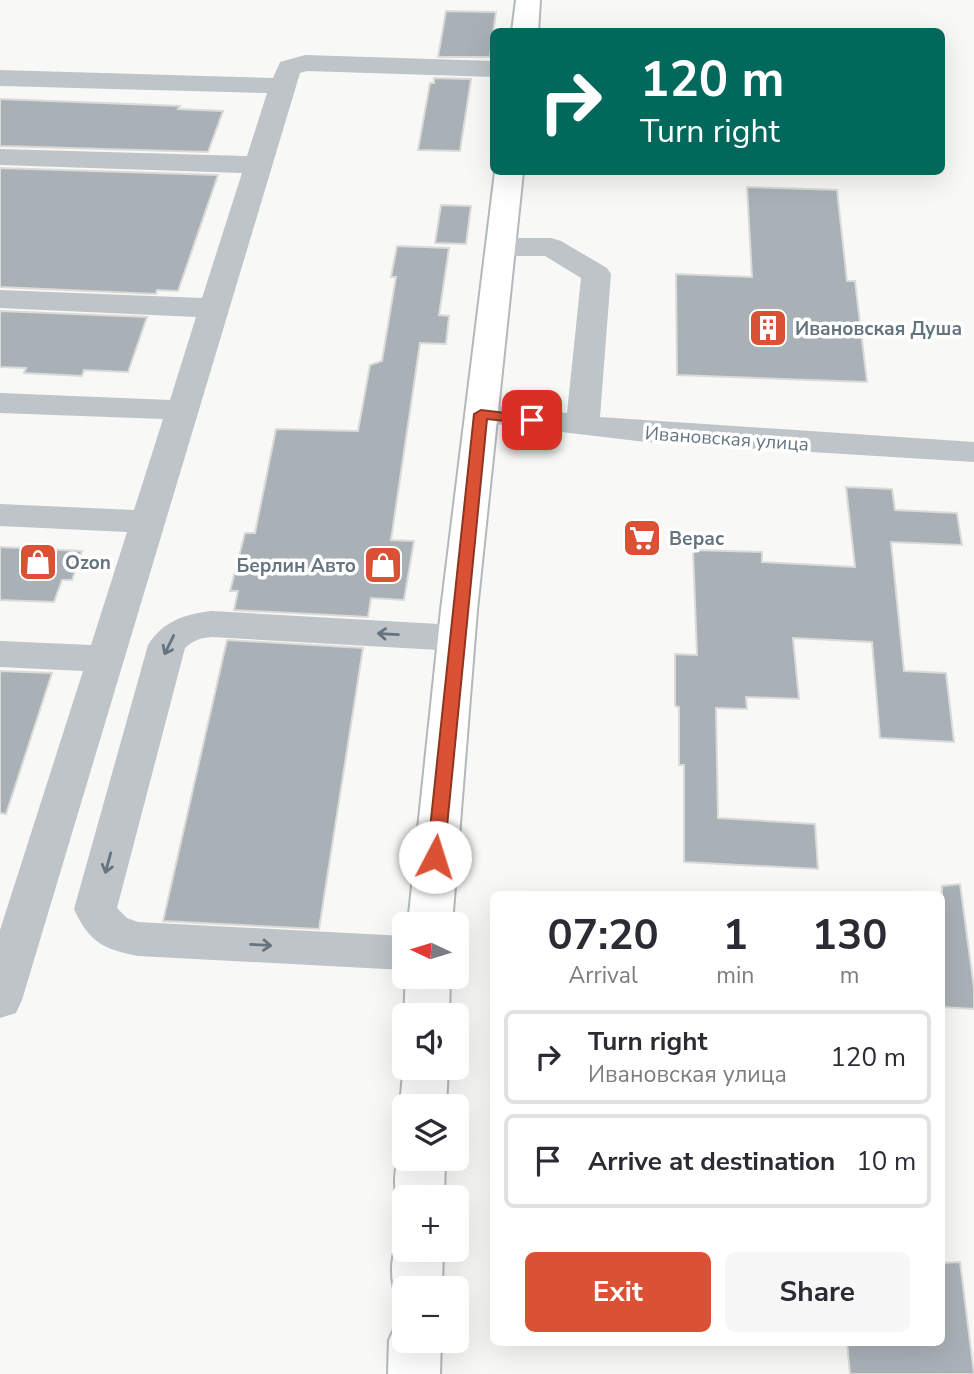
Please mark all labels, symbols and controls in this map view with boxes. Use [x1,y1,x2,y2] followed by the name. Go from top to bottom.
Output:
[640,46,784,113] text: 120 m
[525,56,616,147] icon: right
[640,110,780,153] text: Turn right
[747,307,789,349] building icon: Ивановская Душа
[795,316,962,342] place label: Ивановская Душа
[502,390,562,450] pin
[513,401,551,439] icon: arrive
[644,420,810,458] street label: Ивановская улица
[621,517,663,559] supermarket icon: Верас
[669,526,724,552] place label: Верас
[17,541,59,583] shop icon: Ozon
[362,544,404,586] shop icon: Берлин Авто
[65,550,111,576] place label: Ozon
[236,553,356,579] place label: Берлин Авто
[377,627,400,640] one-way arrow
[162,634,176,654] one-way arrow
[398,820,472,894] position arrow
[100,852,113,874] one-way arrow
[548,907,659,964] text: 07:20
[723,907,748,964] text: 1
[812,907,887,964] text: 130
[392,912,469,989] north arrow
[392,912,469,1353] map controls
[250,939,273,952] one-way arrow
[569,960,638,991] text: Arrival
[716,960,754,991] text: min
[840,960,860,991] text: m
[392,1003,469,1080] button: sound
[588,1024,707,1059] text: Turn right
[529,1038,567,1076] icon: right
[830,1040,906,1075] text: 120 m
[588,1059,787,1090] text: Ивановская улица
[392,1094,469,1171] button: layers
[529,1142,567,1180] icon: arrive
[588,1144,835,1179] text: Arrive at destination
[856,1144,916,1179] text: 10 m
[392,1185,469,1262] button: +
[525,1252,711,1332] button: Exit
[725,1252,910,1332] button: Share
[392,1276,469,1353] button: −

